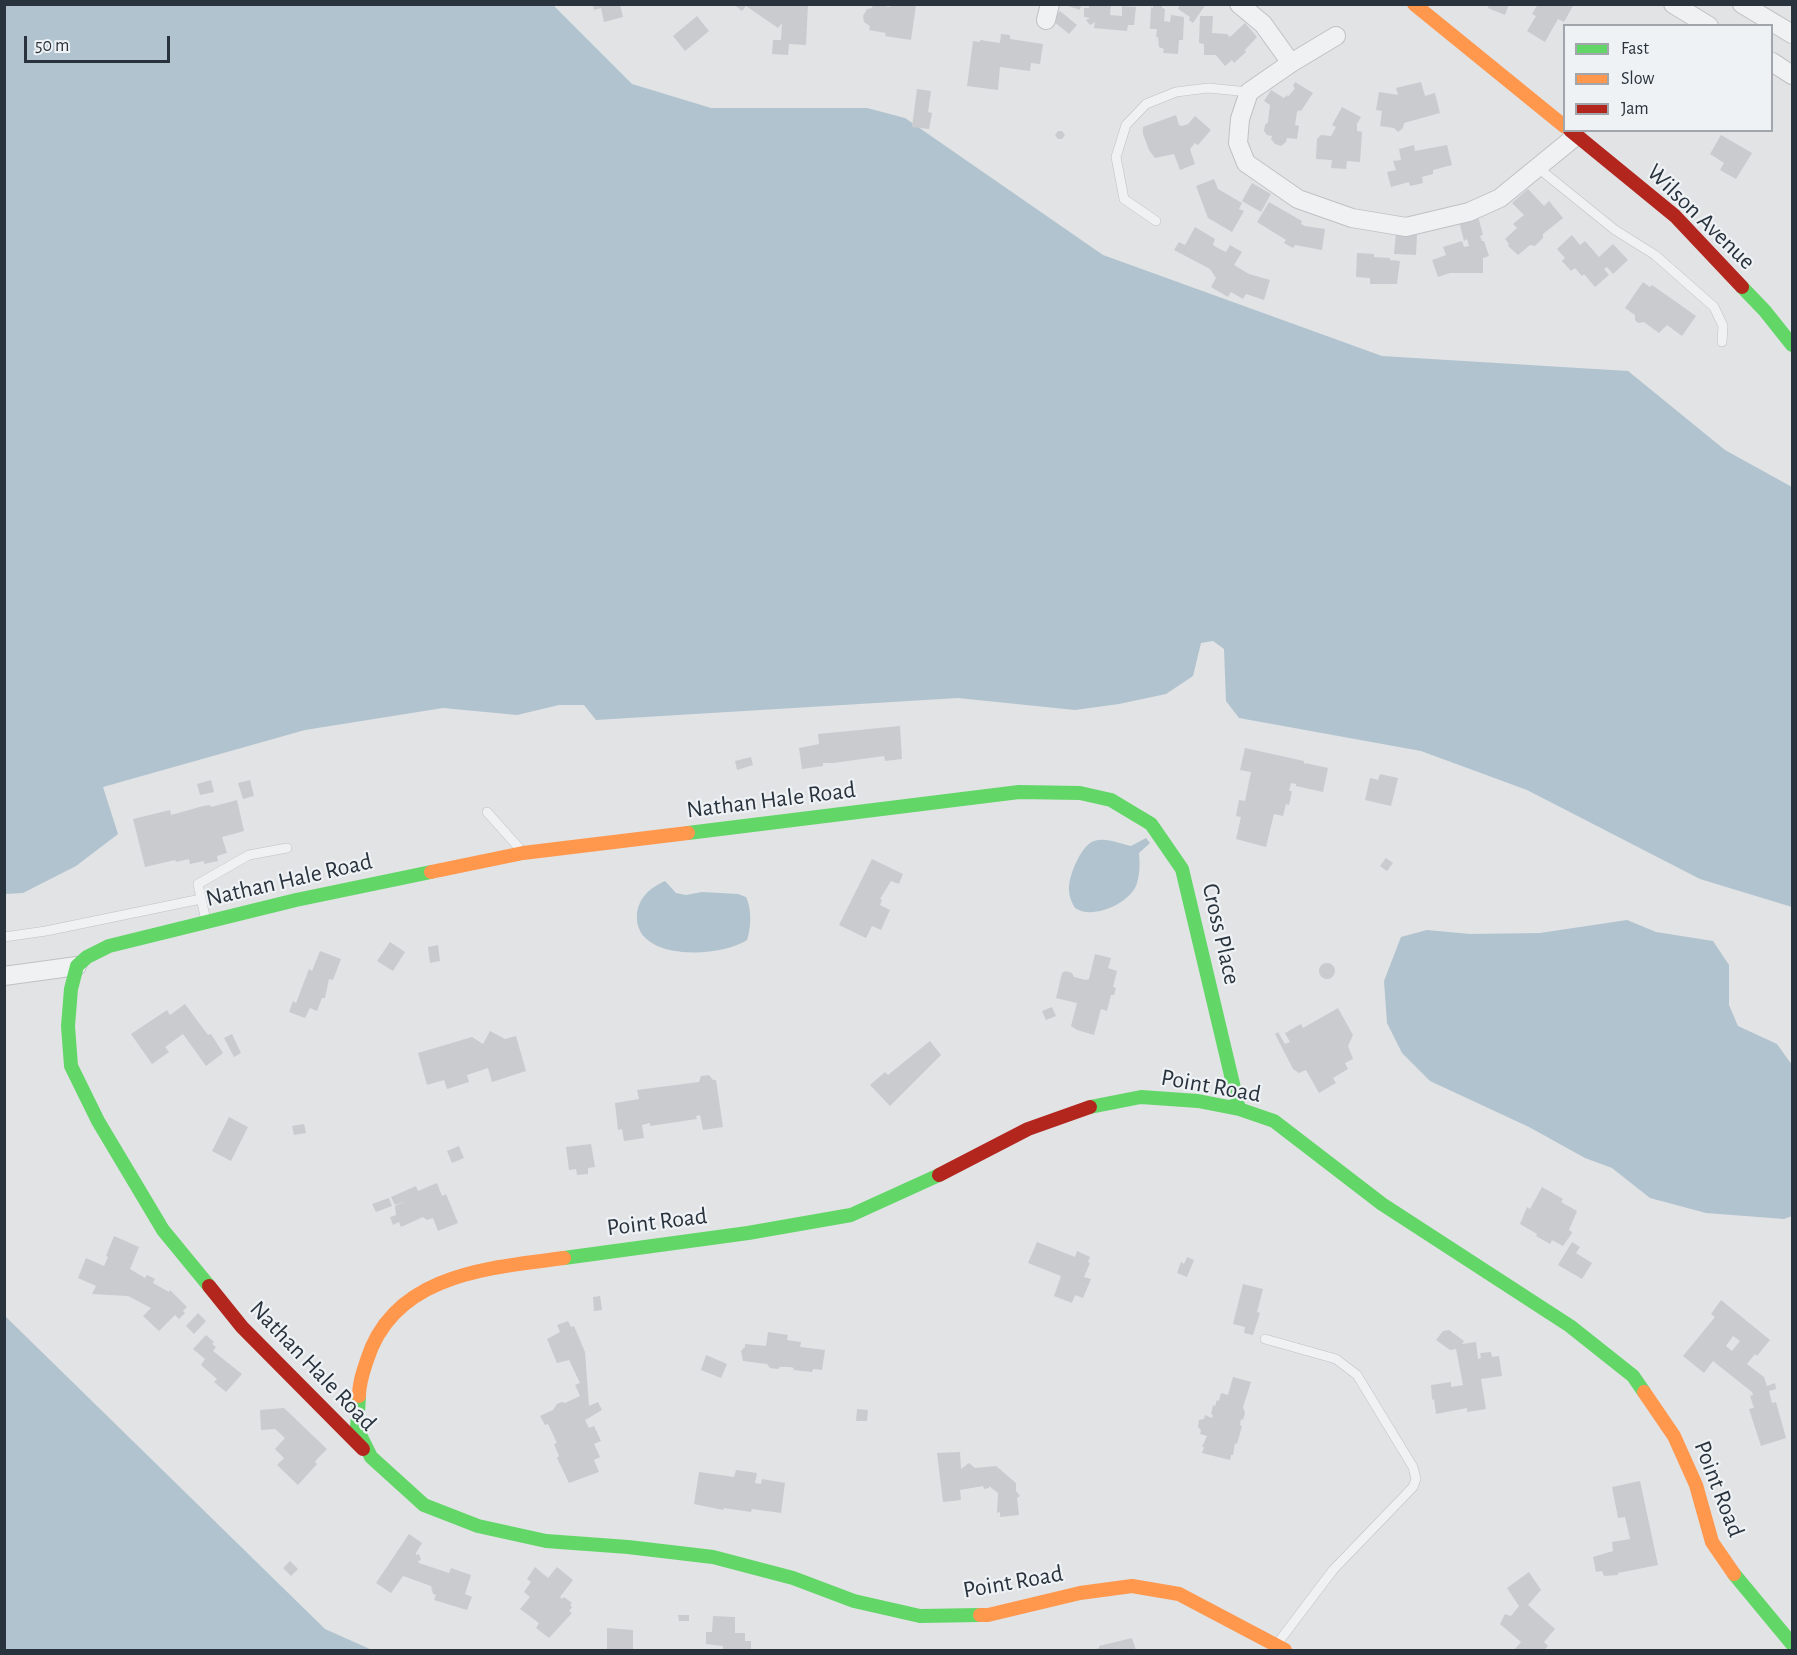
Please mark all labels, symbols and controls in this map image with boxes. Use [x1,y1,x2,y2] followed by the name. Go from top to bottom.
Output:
[27,24,172,62] scale bar
[1563,24,1773,132] legend
[35,37,69,55] text: 50 m
[1621,40,1649,58] text: Fast
[1621,70,1654,88] text: Slow
[1621,100,1649,118] text: Jam
[1641,158,1761,276] street label: Wilson Avenue
[685,775,857,825] street label: Nathan Hale Road
[203,847,375,913] street label: Nathan Hale Road
[1195,881,1247,987] street label: Cross Place
[1159,1063,1263,1109] street label: Point Road
[605,1202,709,1242] street label: Point Road
[244,1295,382,1437] street label: Nathan Hale Road
[1687,1437,1751,1541] street label: Point Road
[961,1559,1065,1605] street label: Point Road

